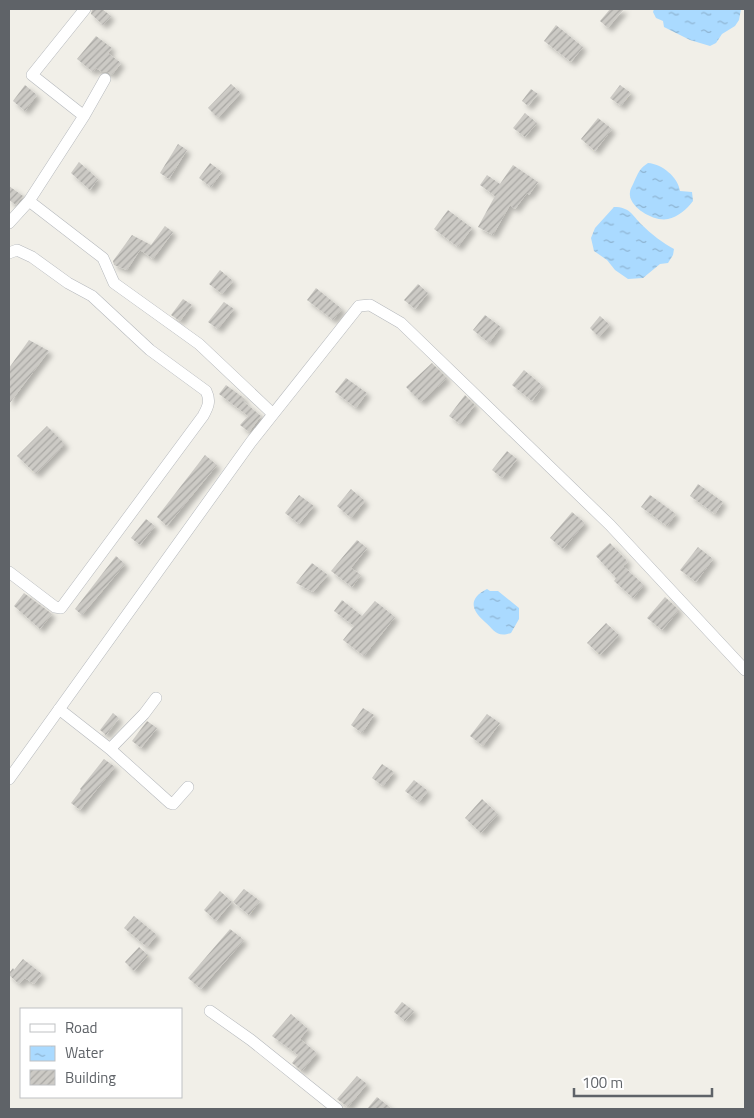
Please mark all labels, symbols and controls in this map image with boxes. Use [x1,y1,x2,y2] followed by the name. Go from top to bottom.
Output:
[20,1008,182,1098] legend
[65,1016,97,1039] text: Road
[65,1041,104,1064] text: Water
[65,1066,116,1089] text: Building
[574,1066,712,1098] scale bar
[582,1071,623,1094] text: 100 m

